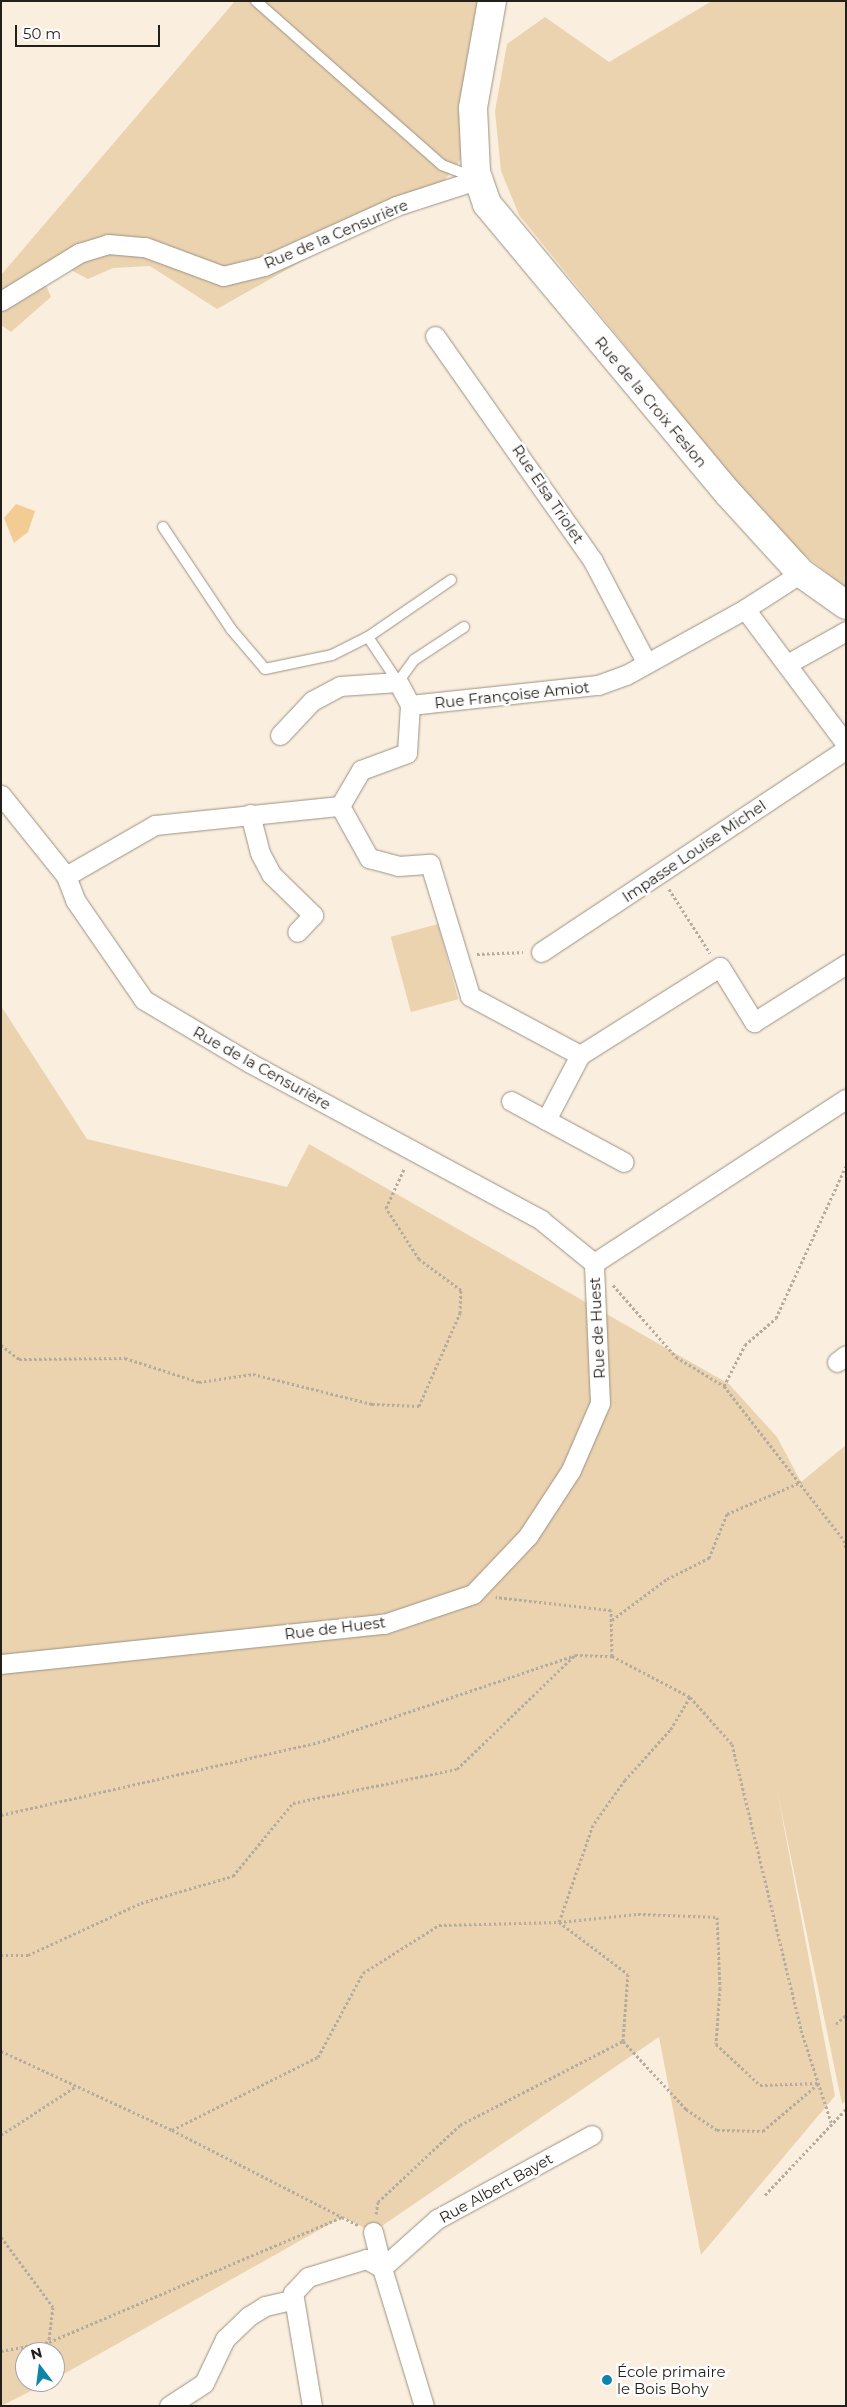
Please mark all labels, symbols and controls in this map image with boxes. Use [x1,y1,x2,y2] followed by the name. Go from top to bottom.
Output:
[18,15,162,47] scale bar
[23,24,61,43] text: 50 m
[261,195,411,273] street label: Rue de la Censurière
[591,333,711,471] street label: Rue de la Croix Feslon
[508,441,588,547] street label: Rue Elsa Triolet
[434,678,590,712] street label: Rue Françoise Amiot
[619,796,769,906] street label: Impasse Louise Michel
[190,1023,334,1113] street label: Rue de la Censurière
[585,1277,609,1379] street label: Rue de Huest
[283,1613,387,1643] street label: Rue de Huest
[436,2149,556,2227] street label: Rue Albert Bayet
[15,2342,65,2392] north arrow
[29,2343,44,2364] text: N
[617,2362,725,2397] place label: École primaire le Bois Bohy
[601,2374,613,2386] marker: École primaire le Bois Bohy

